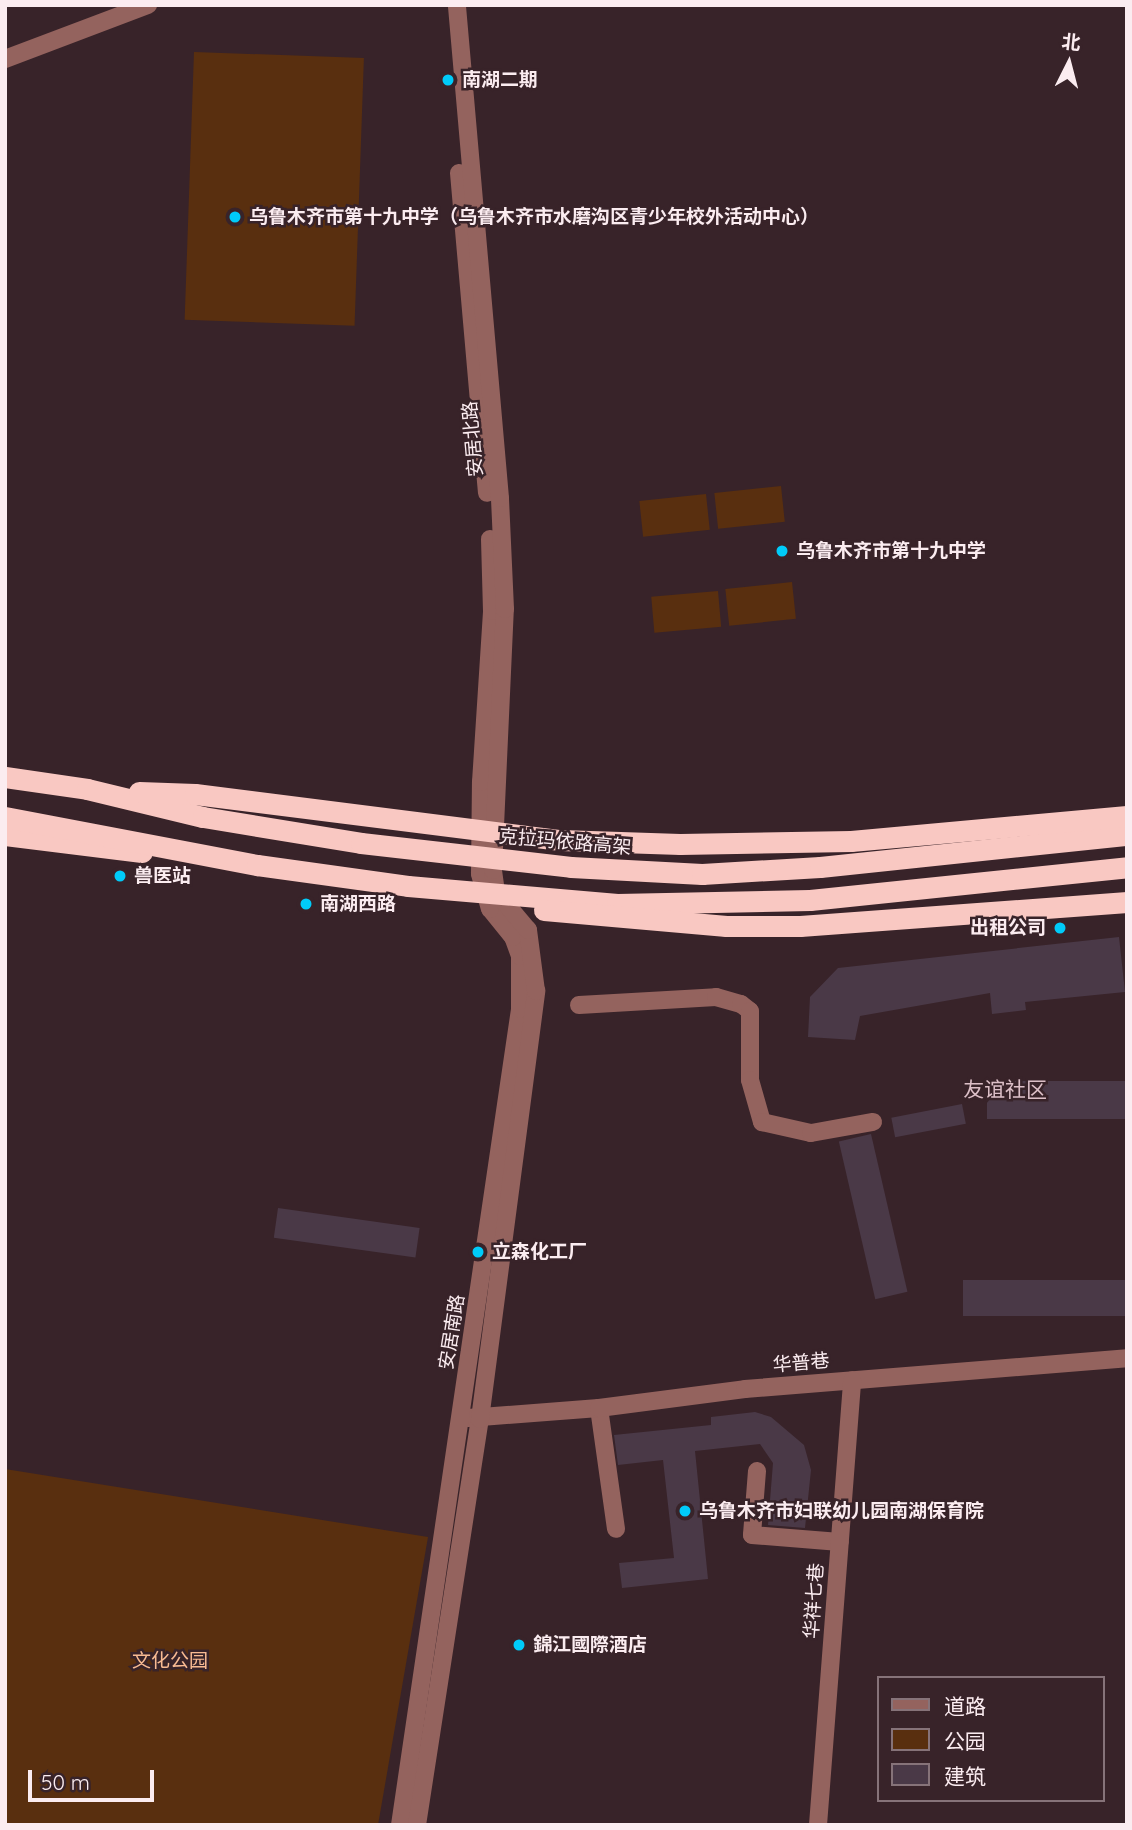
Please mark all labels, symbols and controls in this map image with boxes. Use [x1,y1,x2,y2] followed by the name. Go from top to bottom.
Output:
[1034,28,1104,98] north arrow
[1060,29,1082,55] text: 北
[462,69,538,91] place label: 南湖二期
[440,72,456,88] marker: 南湖二期
[249,206,819,228] place label: 乌鲁木齐市第十九中学（乌鲁木齐市水磨沟区青少年校外活动中心）
[227,209,243,225] marker: 乌鲁木齐市第十九中学（乌鲁木齐市水磨沟区青少年校外活动中心）
[458,400,488,478] street label: 安居北路
[796,540,986,562] place label: 乌鲁木齐市第十九中学
[774,543,790,559] marker: 乌鲁木齐市第十九中学
[498,825,632,859] street label: 克拉玛依路高架
[134,865,191,887] place label: 兽医站
[112,868,128,884] marker: 兽医站
[320,893,396,915] place label: 南湖西路
[298,896,314,912] marker: 南湖西路
[970,917,1046,939] place label: 出租公司
[1052,920,1068,936] marker: 出租公司
[963,1076,1047,1102] district label: 友谊社区
[492,1241,587,1263] place label: 立森化工厂
[470,1244,486,1260] marker: 立森化工厂
[435,1293,469,1371] street label: 安居南路
[772,1349,830,1377] street label: 华普巷
[699,1500,984,1522] place label: 乌鲁木齐市妇联幼儿园南湖保育院
[677,1503,693,1519] marker: 乌鲁木齐市妇联幼儿园南湖保育院
[800,1562,828,1640] street label: 华祥七巷
[533,1634,647,1656] place label: 錦江國際酒店
[511,1637,527,1653] marker: 錦江國際酒店
[132,1650,208,1672] park label: 文化公园
[876,1676,1104,1802] legend
[944,1693,986,1719] text: 道路
[944,1728,986,1754] text: 公园
[32,1756,158,1800] scale bar
[944,1763,986,1789] text: 建筑
[41,1769,90,1795] text: 50 m

